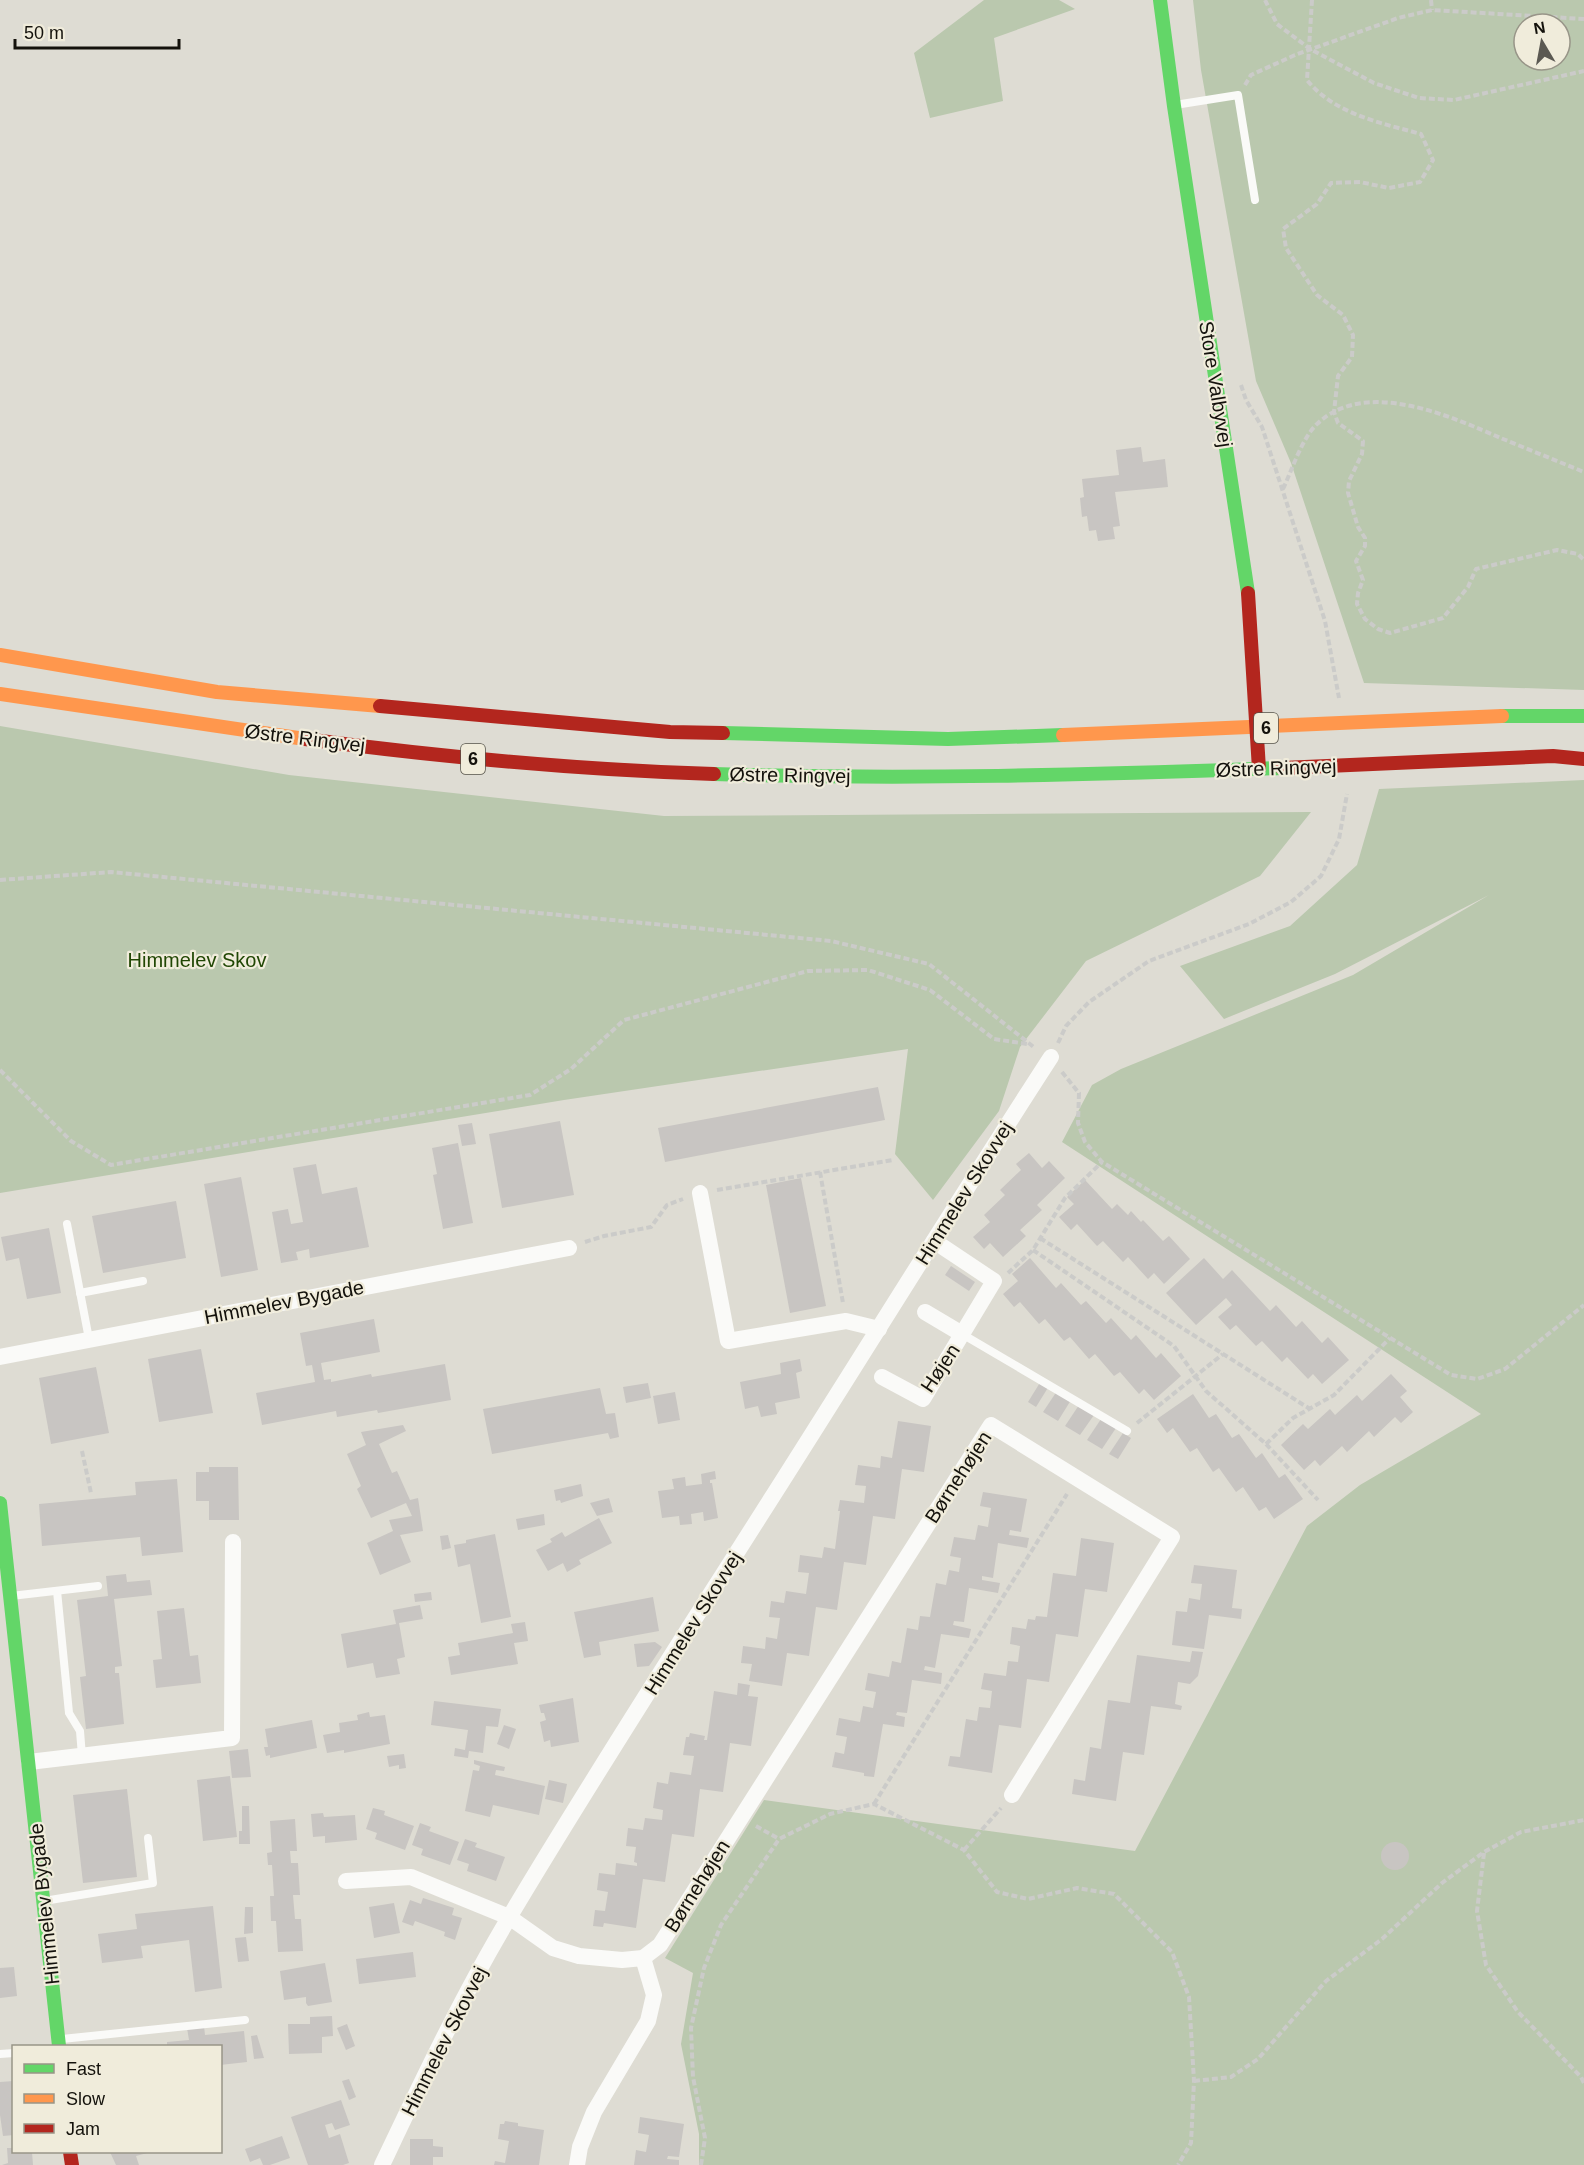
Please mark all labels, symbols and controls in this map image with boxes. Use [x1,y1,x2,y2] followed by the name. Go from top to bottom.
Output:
[15,12,178,50] scale bar
[1512,12,1572,72] north arrow
[1532,18,1547,37] text: N
[24,23,64,43] text: 50 m
[1195,319,1237,449] street label: Store Valbyvej
[1254,713,1278,743] road number: 6
[244,720,366,756] street label: Østre Ringvej
[461,744,485,774] road number: 6
[1215,755,1337,781] street label: Østre Ringvej
[729,763,851,787] street label: Østre Ringvej
[128,949,266,971] park label: Himmelev Skov
[911,1117,1017,1269] street label: Himmelev Skovvej
[202,1276,366,1328] street label: Himmelev Bygade
[916,1340,964,1396] street label: Højen
[920,1427,996,1527] street label: Børnehøjen
[640,1547,746,1699] street label: Himmelev Skovvej
[25,1822,63,1986] street label: Himmelev Bygade
[660,1836,734,1936] street label: Børnehøjen
[397,1963,491,2119] street label: Himmelev Skovvej
[12,2045,222,2153] legend
[66,2059,101,2079] text: Fast
[66,2089,106,2109] text: Slow
[66,2119,100,2139] text: Jam

